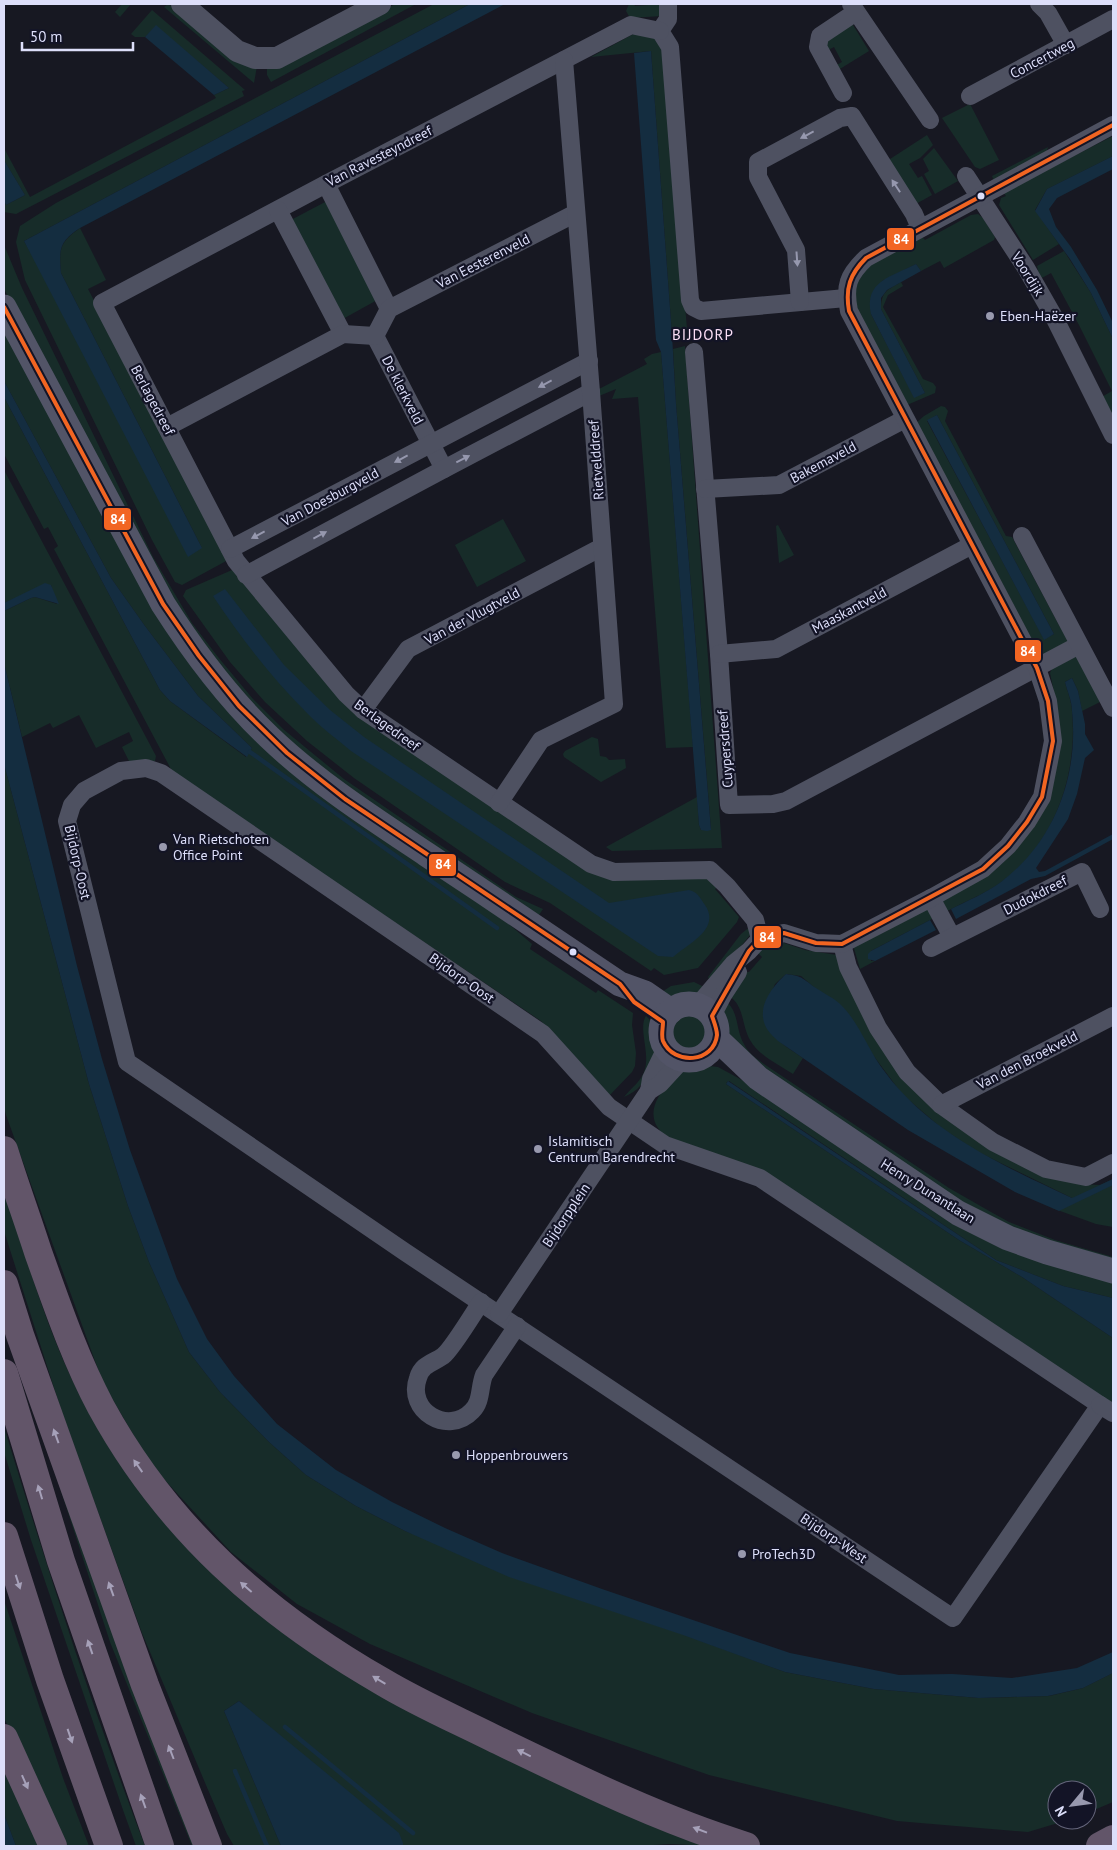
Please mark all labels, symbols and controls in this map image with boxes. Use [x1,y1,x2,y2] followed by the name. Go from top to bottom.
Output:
[22,20,134,52] scale bar
[30,27,63,46] text: 50 m
[1007,34,1077,82] street label: Concertweg
[322,121,436,191] street label: Van Ravesteyndreef
[800,131,815,139] one-way arrow
[892,179,901,193] one-way arrow
[976,191,986,201] unlabelled marker
[886,227,915,251] line badge: 84
[432,230,533,293] street label: Van Eesterenveld
[893,230,909,248] text: 84
[1007,248,1049,300] street label: Voordijk
[793,251,801,267] one-way arrow
[1000,307,1076,325] place label: Eben-Haëzer
[984,310,996,322] marker: Eben-Haëzer
[672,325,734,344] district label: BIJDORP
[378,353,428,427] street label: De klerkveld
[127,362,179,438] street label: Berlagedreef
[538,380,553,388] one-way arrow
[584,419,608,501] street label: Rietvelddreef
[787,437,859,487] street label: Bakemaveld
[394,455,409,463] one-way arrow
[456,455,470,463] one-way arrow
[277,464,382,531] street label: Van Doesburgveld
[103,507,132,531] line badge: 84
[110,510,126,528] text: 84
[250,531,265,539] one-way arrow
[313,531,327,539] one-way arrow
[420,583,523,649] street label: Van der Vlugtveld
[808,583,890,637] street label: Maaskantveld
[1014,639,1042,663] line badge: 84
[1020,642,1036,660] text: 84
[351,695,424,755] street label: Berlagedreef
[713,709,737,789] street label: Cuypersdreef
[61,823,95,901] street label: Bijdorp-Oost
[172,830,269,864] place label: Van Rietschoten Office Point
[157,841,169,853] marker: Van Rietschoten Office Point
[428,853,457,877] line badge: 84
[435,855,451,873] text: 84
[1000,871,1070,919] street label: Dudokdreef
[753,925,782,949] line badge: 84
[759,928,775,946] text: 84
[568,947,578,957] unlabelled marker
[426,949,498,1007] street label: Bijdorp-Oost
[973,1027,1081,1094] street label: Van den Broekveld
[548,1132,675,1166] place label: Islamitisch Centrum Barendrecht
[532,1143,544,1155] marker: Islamitisch Centrum Barendrecht
[877,1155,979,1227] street label: Henry Dunantlaan
[538,1180,594,1250] street label: Bijdorpplein
[52,1429,59,1444] one-way arrow
[466,1446,568,1464] place label: Hoppenbrouwers
[450,1449,462,1461] marker: Hoppenbrouwers
[133,1459,143,1473] one-way arrow
[36,1485,44,1500] one-way arrow
[797,1509,871,1567] street label: Bijdorp-West
[752,1545,815,1563] place label: ProTech3D
[736,1548,748,1560] marker: ProTech3D
[15,1575,22,1590] one-way arrow
[240,1581,252,1593] one-way arrow
[107,1582,114,1597] one-way arrow
[86,1639,94,1654] one-way arrow
[372,1675,385,1684] one-way arrow
[67,1729,74,1744] one-way arrow
[167,1744,175,1759] one-way arrow
[517,1748,531,1756] one-way arrow
[21,1775,29,1789] one-way arrow
[1047,1780,1097,1830] north arrow
[139,1793,146,1808] one-way arrow
[1051,1803,1071,1820] text: N
[692,1826,707,1834] one-way arrow

